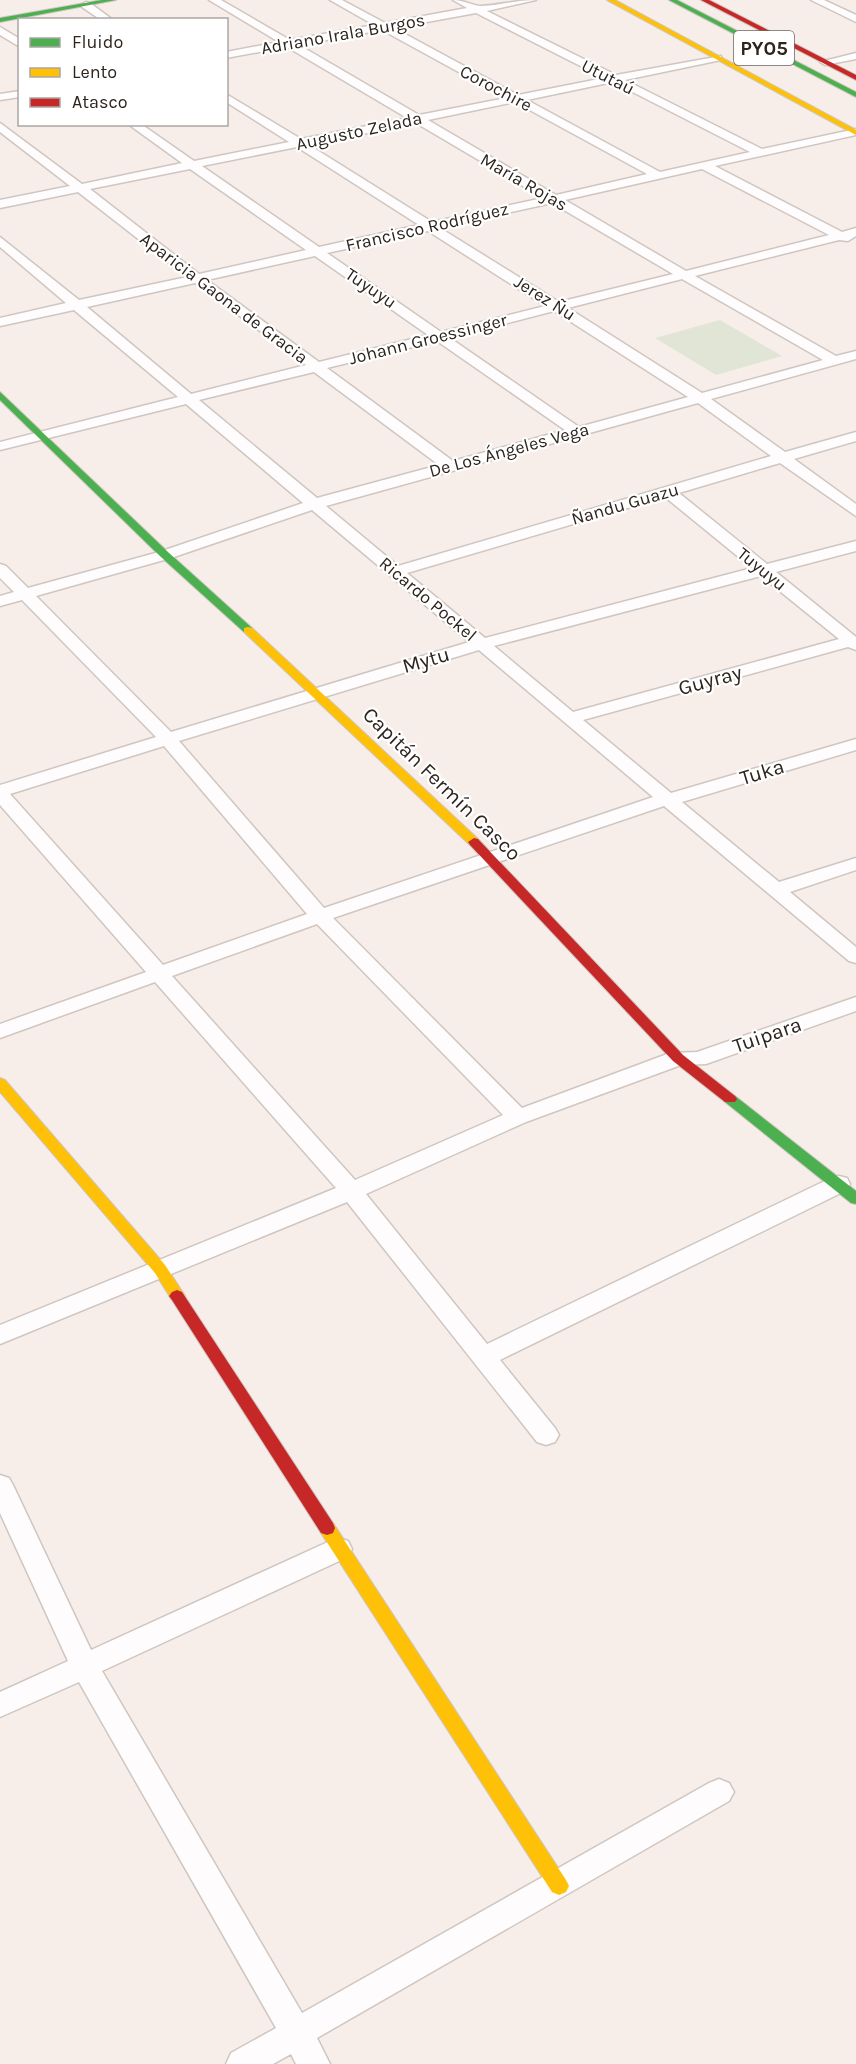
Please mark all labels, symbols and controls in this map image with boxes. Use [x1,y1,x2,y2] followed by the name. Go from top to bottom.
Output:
[259,9,427,59] street label: Adriano Irala Burgos
[18,18,228,126] legend
[72,31,123,53] text: Fluido
[734,31,794,65] road number: PY05
[578,54,638,100] street label: Ututaú
[456,60,536,116] street label: Corochire
[72,61,117,83] text: Lento
[72,91,128,113] text: Atasco
[294,107,424,155] street label: Augusto Zelada
[476,148,572,216] street label: María Rojas
[343,198,511,256] street label: Francisco Rodríguez
[136,228,312,368] street label: Aparicia Gaona de Gracia
[341,263,401,313] street label: Tuyuyu
[510,271,580,325] street label: Jerez Ñu
[347,309,510,369] street label: Johann Groessinger
[426,417,591,482] street label: De Los Ángeles Vega
[569,478,681,530] street label: Ñandu Guazu
[733,542,791,596] street label: Tuyuyu
[375,552,481,646] street label: Ricardo Pockel
[400,642,452,678] street label: Mytu
[676,660,745,700] street label: Guyray
[358,702,526,866] street label: Capitán Fermín Casco
[737,754,787,790] street label: Tuka
[730,1012,804,1058] street label: Tuipara

